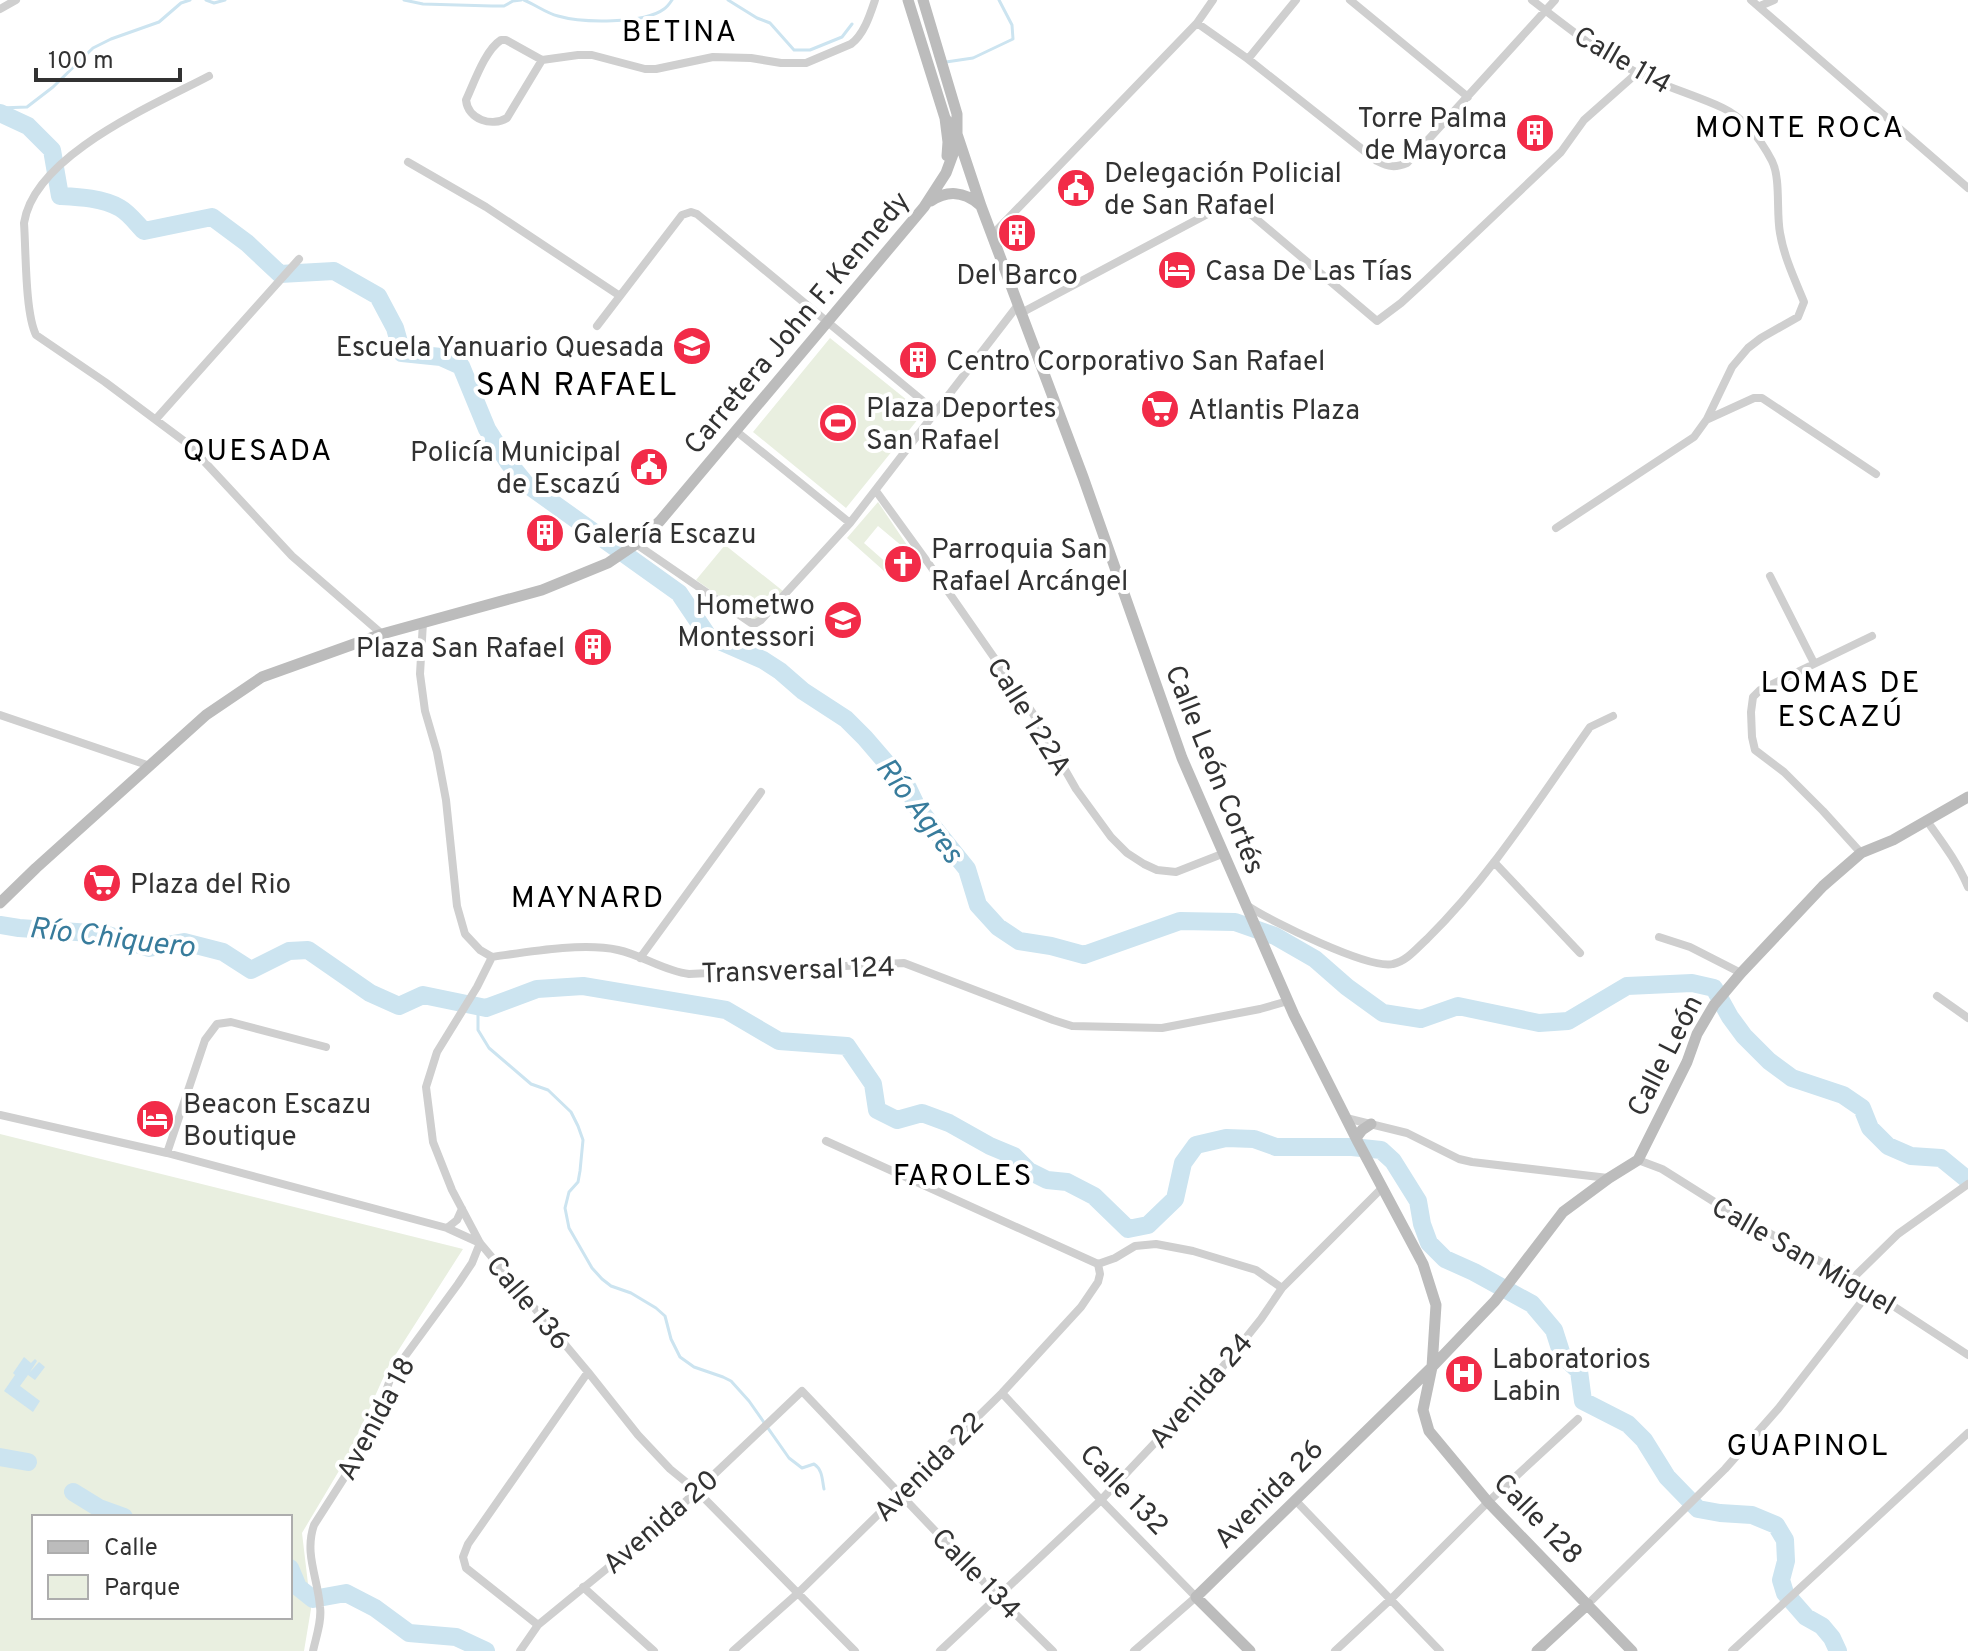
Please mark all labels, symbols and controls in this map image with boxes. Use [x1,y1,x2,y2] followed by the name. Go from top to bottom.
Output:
[622,15,738,52] district label: BETINA
[1566,19,1677,104] street label: Calle 114
[36,32,180,82] scale bar
[48,47,114,77] text: 100 m
[1357,102,1507,170] place label: Torre Palma de Mayorca
[1695,111,1905,148] district label: MONTE ROCA
[1514,112,1556,154] building icon: Torre Palma de Mayorca
[1104,157,1342,225] place label: Delegación Policial de San Rafael
[1055,167,1097,209] public building icon: Delegación Policial de San Rafael
[677,185,919,463] street label: Carretera John F. Kennedy
[996,212,1038,254] building icon: Del Barco
[1156,249,1198,291] hotel icon: Casa De Las Tías
[1205,255,1413,291] place label: Casa De Las Tías
[956,259,1078,295] place label: Del Barco
[671,325,713,367] school or university icon: Escuela Yanuario Quesada
[336,331,664,367] place label: Escuela Yanuario Quesada
[897,339,939,381] building icon: Centro Corporativo San Rafael
[946,345,1325,381] place label: Centro Corporativo San Rafael
[476,367,678,407] district label: SAN RAFAEL
[1139,388,1181,430] supermarket icon: Atlantis Plaza
[866,392,1057,460] place label: Plaza Deportes San Rafael
[1188,394,1360,430] place label: Atlantis Plaza
[817,402,859,444] sports icon: Plaza Deportes San Rafael
[183,434,333,471] district label: QUESADA
[410,436,621,504] place label: Policía Municipal de Escazú
[628,446,670,488] public building icon: Policía Municipal de Escazú
[524,512,566,554] building icon: Galería Escazu
[573,518,756,554] place label: Galería Escazu
[931,533,1128,601] place label: Parroquia San Rafael Arcángel
[882,543,924,585] church icon: Parroquia San Rafael Arcángel
[677,589,815,657] place label: Hometwo Montessori
[822,599,864,641] school or university icon: Hometwo Montessori
[572,626,614,668] building icon: Plaza San Rafael
[356,632,565,668] place label: Plaza San Rafael
[977,652,1078,783] street label: Calle 122A
[1155,661,1271,880] street label: Calle León Cortés
[1760,666,1922,737] district label: LOMAS DE ESCAZÚ
[866,751,970,872] water label: Río Agres
[81,862,123,904] supermarket icon: Plaza del Rio
[130,868,291,904] place label: Plaza del Rio
[511,881,665,918] district label: MAYNARD
[27,911,197,968] water label: Río Chiquero
[701,951,896,993] street label: Transversal 124
[1621,989,1713,1123] street label: Calle León
[183,1088,371,1156] place label: Beacon Escazu Boutique
[134,1098,176,1140] hotel icon: Beacon Escazu Boutique
[893,1159,1033,1196] district label: FAROLES
[1704,1190,1901,1325] street label: Calle San Miguel
[477,1249,577,1359] street label: Calle 136
[1142,1327,1262,1457] street label: Avenida 24
[1492,1343,1651,1411] place label: Laboratorios Labin
[330,1352,425,1487] street label: Avenida 18
[1443,1353,1485,1395] hospital icon: Laboratorios Labin
[867,1405,993,1531] street label: Avenida 22
[1727,1429,1889,1466] district label: GUAPINOL
[1208,1433,1333,1558] street label: Avenida 26
[1071,1438,1175,1544] street label: Calle 132
[597,1463,727,1583] street label: Avenida 20
[1484,1467,1589,1574] street label: Calle 128
[32,1515,292,1619] legend
[922,1522,1027,1629] street label: Calle 134
[104,1534,158,1564] text: Calle
[104,1574,180,1604] text: Parque

